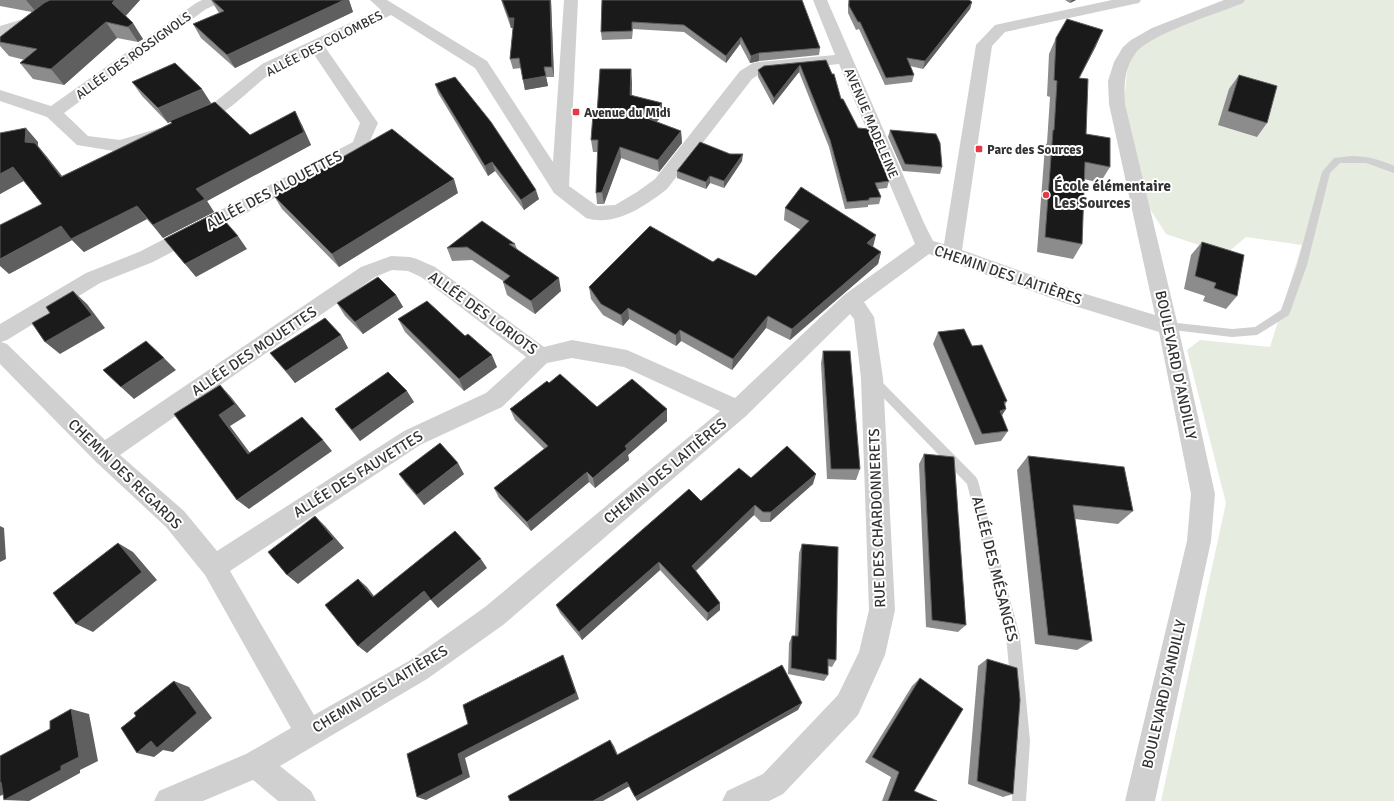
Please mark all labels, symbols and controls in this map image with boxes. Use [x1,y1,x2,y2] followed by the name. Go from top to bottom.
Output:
[263,7,386,80] street label: ALLÉE DES COLOMBES
[72,8,194,103] street label: ALLÉE DES ROSSIGNOLS
[841,66,902,181] street label: AVENUE MADELEINE
[584,105,671,121] place label: Avenue du Midi
[571,107,581,117] marker: Avenue du Midi
[987,142,1082,158] place label: Parc des Sources
[974,144,984,154] marker: Parc des Sources
[202,146,345,234] street label: ALLÉE DES ALOUETTES
[1054,176,1171,212] place label: École élémentaire Les Sources
[1041,190,1051,200] marker: École élémentaire Les Sources
[932,240,1084,309] street label: CHEMIN DES LAITIÈRES
[425,267,542,359] street label: ALLÉE DES LORIOTS
[1151,289,1201,442] street label: BOULEVARD D'ANDILLY
[187,302,320,400] street label: ALLÉE DES MOUETTES
[599,414,730,528] street label: CHEMIN DES LAITIÈRES
[65,415,185,533] street label: CHEMIN DES REGARDS
[289,426,426,521] street label: ALLÉE DES FAUVETTES
[865,428,889,608] street label: RUE DES CHARDONNERETS
[968,494,1023,644] street label: ALLÉE DES MÉSANGES
[1138,618,1190,770] street label: BOULEVARD D'ANDILLY
[308,641,451,737] street label: CHEMIN DES LAITIÈRES

